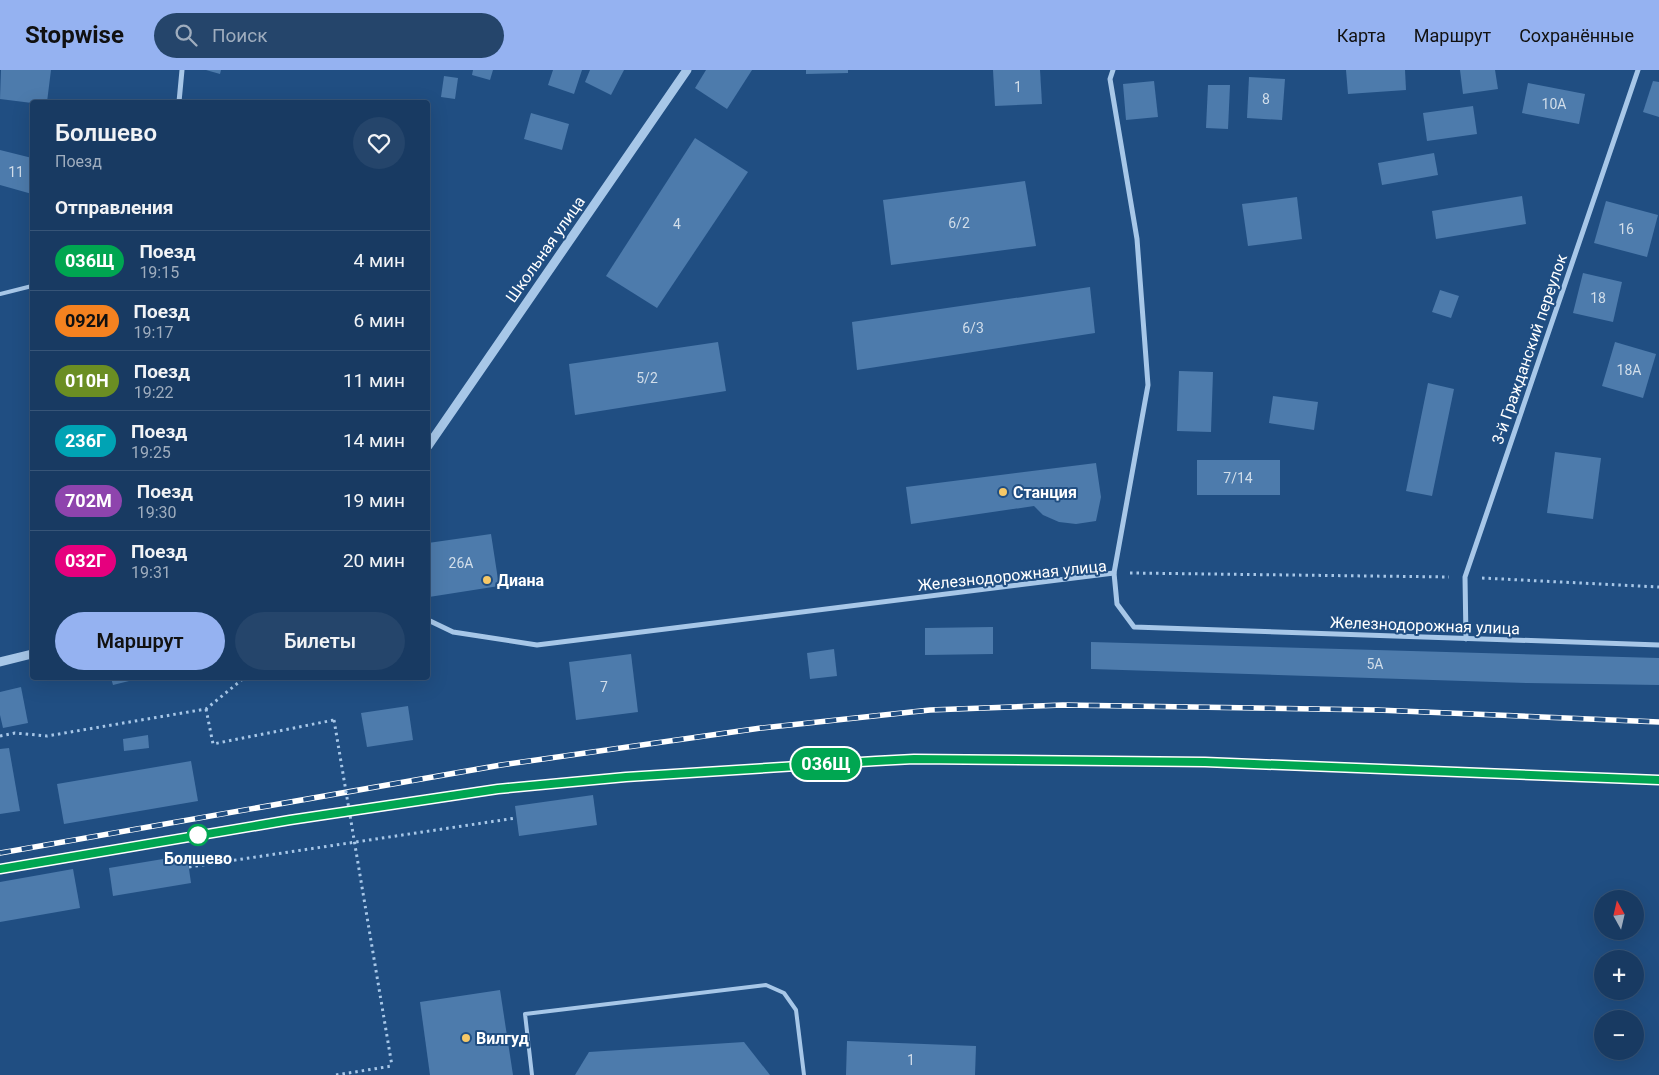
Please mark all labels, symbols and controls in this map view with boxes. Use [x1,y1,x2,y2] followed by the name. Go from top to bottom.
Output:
[154,13,504,58] search box
[25,21,124,49] text: Stopwise
[172,21,200,49] icon: search
[212,24,267,47] text: Поиск
[1337,25,1386,46] text: Карта
[1414,25,1491,46] text: Маршрут
[1519,25,1634,46] text: Сохранённые
[1014,79,1022,95] house number: 1
[1262,91,1270,107] house number: 8
[1542,96,1566,112] house number: 10А
[353,117,405,169] button: heart
[55,119,157,147] text: Болшево
[55,152,102,171] text: Поезд
[8,164,24,180] house number: 11
[502,193,589,306] street label: Школьная улица
[55,196,173,219] text: Отправления
[948,215,970,231] house number: 6/2
[673,216,681,232] house number: 4
[1618,221,1634,237] house number: 16
[139,240,196,263] text: Поезд
[354,249,405,272] text: 4 мин
[65,250,114,271] text: 036Щ
[1488,251,1571,447] street label: 3-й Гражданский переулок
[139,263,179,282] text: 19:15
[1590,290,1606,306] house number: 18
[134,300,190,323] text: Поезд
[354,309,405,332] text: 6 мин
[65,310,109,331] text: 092И
[962,320,984,336] house number: 6/3
[134,323,173,342] text: 19:17
[134,360,190,383] text: Поезд
[1617,362,1641,378] house number: 18А
[343,369,405,392] text: 11 мин
[65,370,109,391] text: 010Н
[636,370,658,386] house number: 5/2
[134,383,174,402] text: 19:22
[131,420,187,443] text: Поезд
[343,429,405,452] text: 14 мин
[65,430,106,451] text: 236Г
[131,443,171,462] text: 19:25
[1223,470,1253,486] house number: 7/14
[137,480,193,503] text: Поезд
[1013,483,1077,502] place label: Станция
[997,486,1009,498] marker: Станция
[343,489,405,512] text: 19 мин
[65,490,112,511] text: 702М
[137,503,177,522] text: 19:30
[131,540,187,563] text: Поезд
[343,549,405,572] text: 20 мин
[65,550,106,571] text: 032Г
[449,555,473,571] house number: 26А
[917,556,1108,595] street label: Железнодорожная улица
[131,563,171,582] text: 19:31
[497,571,545,590] place label: Диана
[481,574,493,586] marker: Диана
[55,612,225,670] button: Маршрут
[235,612,405,670] button: Билеты
[1330,613,1520,638] street label: Железнодорожная улица
[1366,656,1384,672] house number: 5А
[600,679,608,695] house number: 7
[791,748,861,780] line badge: 036Щ
[801,753,851,774] text: 036Щ
[187,824,209,846] marker: Болшево
[164,849,232,868] place label: Болшево
[1594,890,1644,940] north arrow
[1594,890,1644,1060] map controls
[1594,950,1644,1000] button: +
[1594,1010,1644,1060] button: −
[476,1029,529,1048] place label: Вилгуд
[460,1032,472,1044] marker: Вилгуд
[907,1052,915,1068] house number: 1

